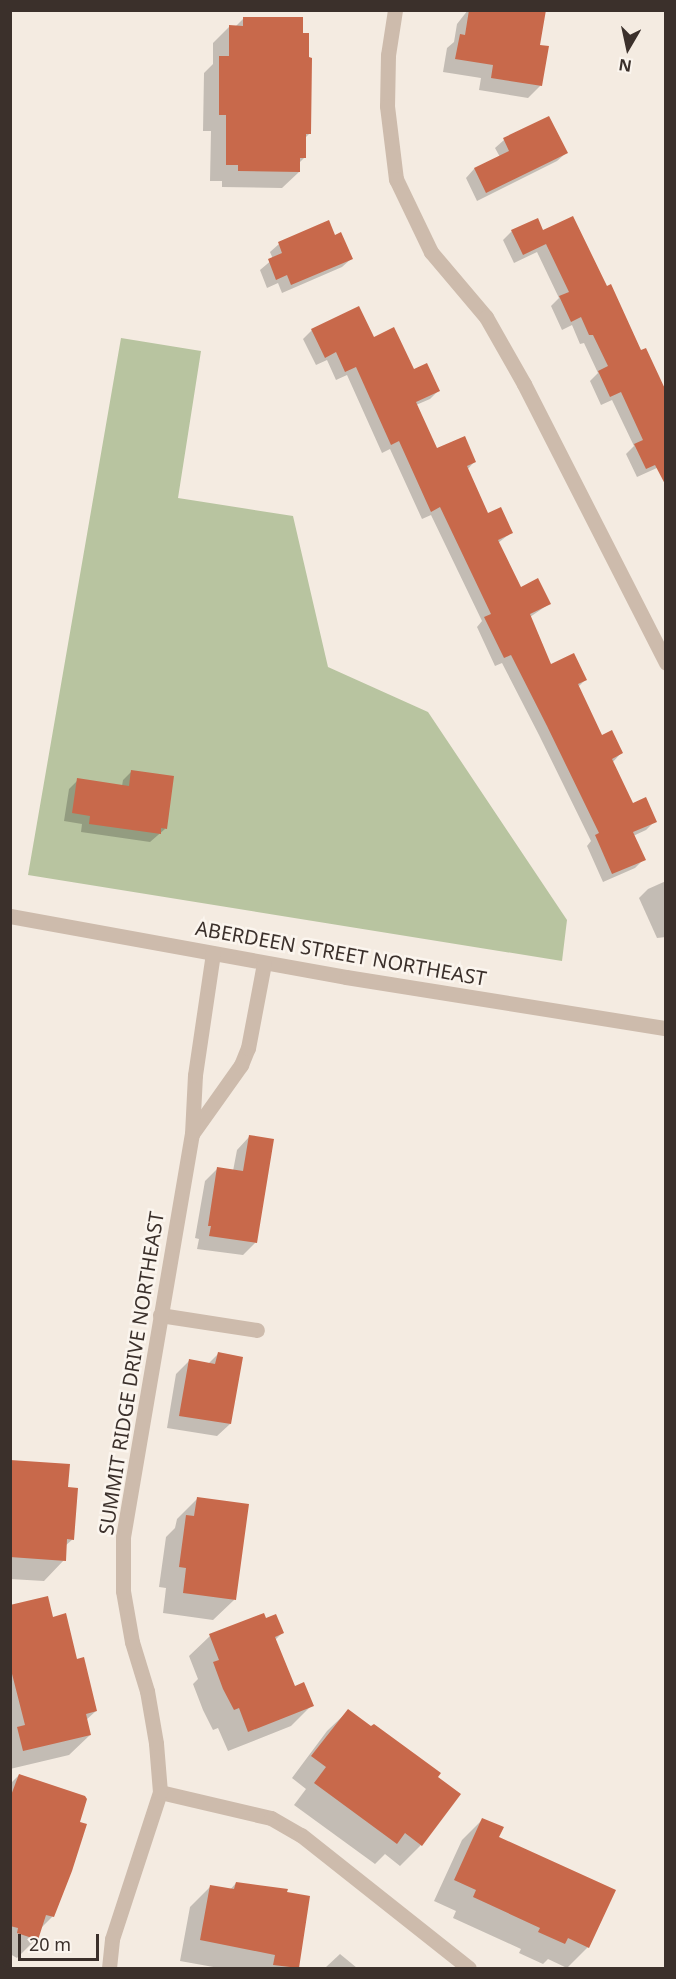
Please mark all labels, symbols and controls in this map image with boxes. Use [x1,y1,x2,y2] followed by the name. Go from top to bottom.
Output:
[598,18,658,78] north arrow
[617,54,633,78] text: N
[194,916,488,990] street label: ABERDEEN STREET NORTHEAST
[94,1210,168,1536] street label: SUMMIT RIDGE DRIVE NORTHEAST
[21,1922,102,1960] scale bar
[29,1932,71,1956] text: 20 m

